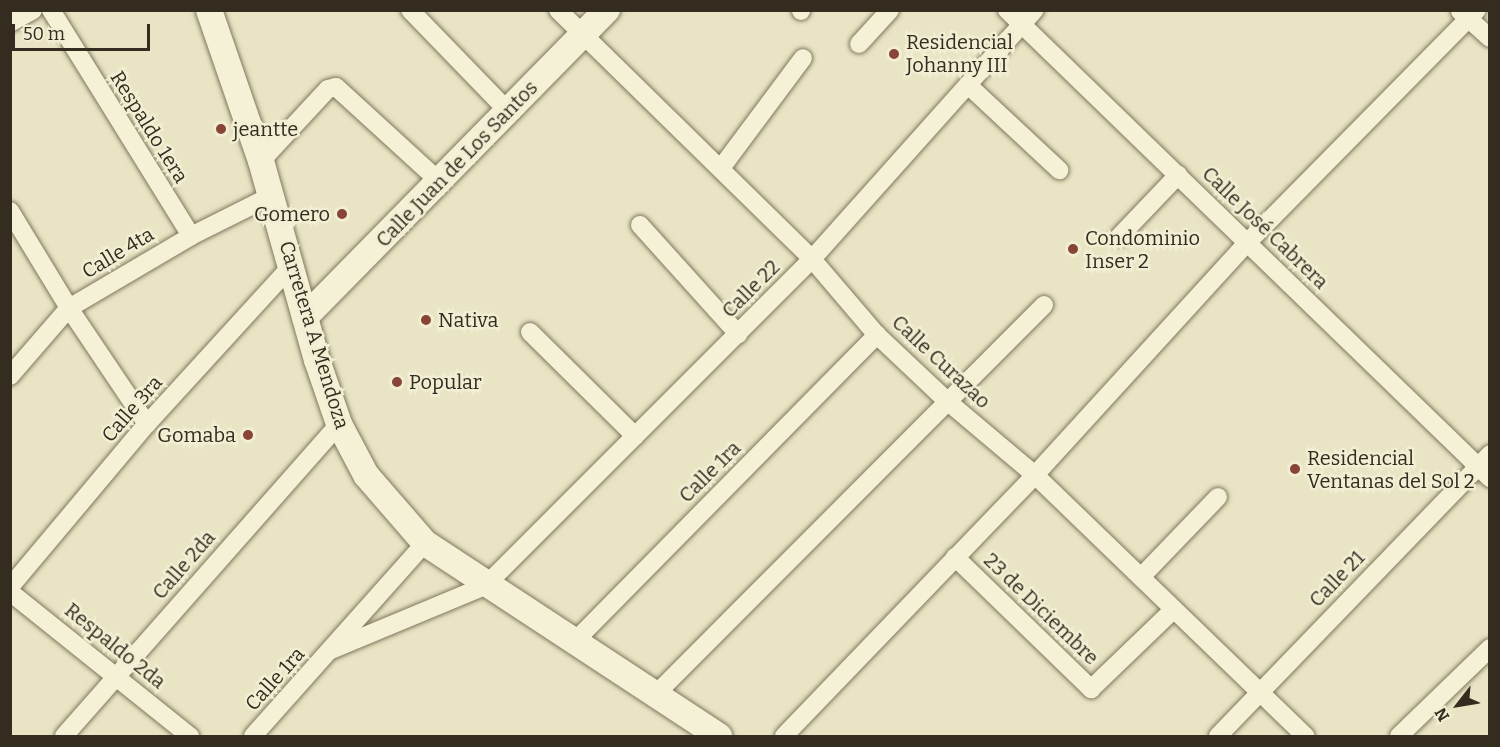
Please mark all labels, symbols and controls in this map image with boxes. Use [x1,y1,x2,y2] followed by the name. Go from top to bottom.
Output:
[15,12,153,50] scale bar
[23,23,65,45] text: 50 m
[906,30,1013,77] place label: Residencial Johanny III
[887,47,901,61] marker: Residencial Johanny III
[105,67,193,187] street label: Respaldo 1era
[371,76,543,252] street label: Calle Juan de Los Santos
[233,117,298,141] place label: jeantte
[214,122,228,136] marker: jeantte
[1197,162,1333,294] street label: Calle José Cabrera
[254,202,330,226] place label: Gomero
[335,207,349,221] marker: Gomero
[78,222,158,284] street label: Calle 4ta
[1085,226,1200,273] place label: Condominio Inser 2
[274,238,354,432] street label: Carretera A Mendoza
[1066,242,1080,256] marker: Condominio Inser 2
[717,255,785,323] street label: Calle 22
[438,308,498,332] place label: Nativa
[887,310,995,414] street label: Calle Curazao
[419,313,433,327] marker: Nativa
[409,370,482,394] place label: Popular
[97,371,167,447] street label: Calle 3ra
[390,375,404,389] marker: Popular
[157,423,236,447] place label: Gomaba
[241,428,255,442] marker: Gomaba
[674,436,746,508] street label: Calle 1ra
[1307,446,1475,493] place label: Residencial Ventanas del Sol 2
[1288,462,1302,476] marker: Residencial Ventanas del Sol 2
[148,526,220,604] street label: Calle 2da
[1304,546,1370,612] street label: Calle 21
[979,548,1103,670] street label: 23 de Diciembre
[60,598,170,694] street label: Respaldo 2da
[240,642,310,716] street label: Calle 1ra
[1428,675,1488,735] north arrow
[1431,704,1453,725] text: N

